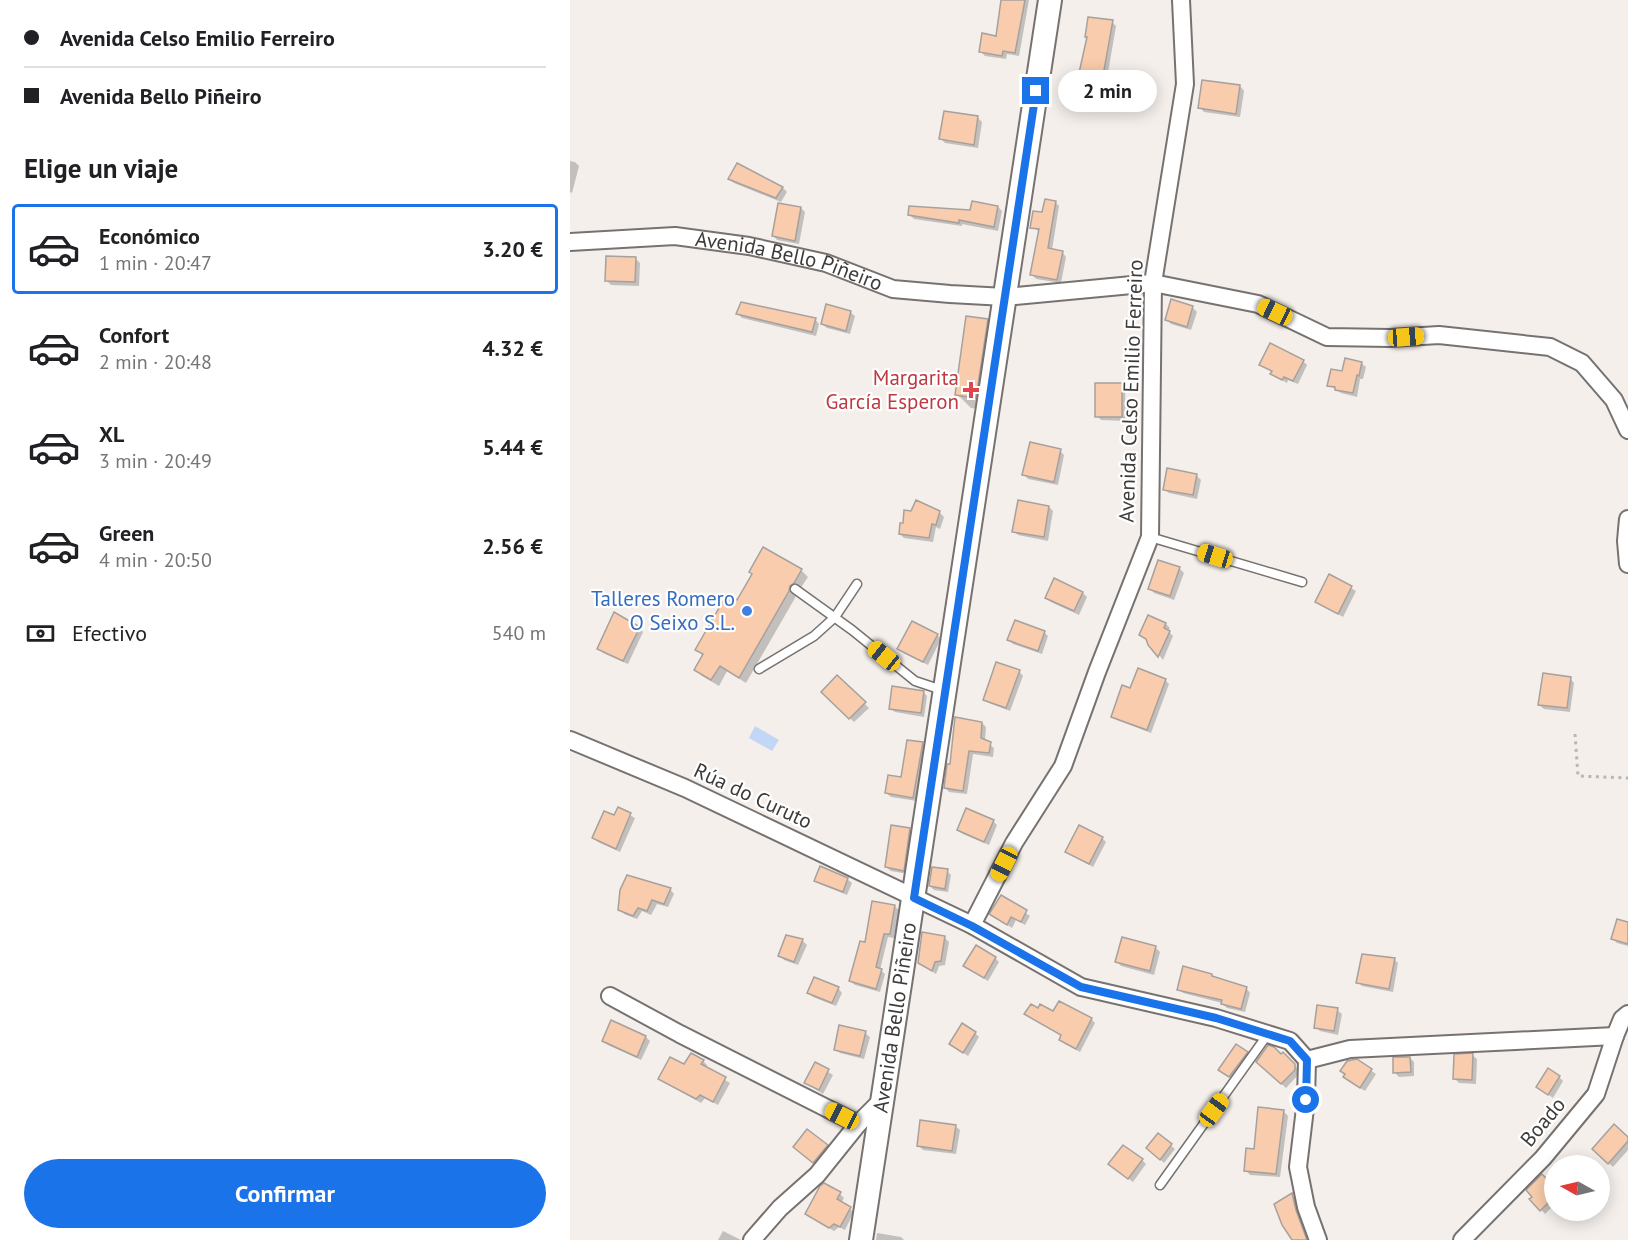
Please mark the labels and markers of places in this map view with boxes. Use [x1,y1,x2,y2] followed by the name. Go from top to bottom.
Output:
[825,364,959,415] place label: Margarita García Esperon
[964,383,978,397] marker: Margarita García Esperon
[591,585,735,636] place label: Talleres Romero O Seixo S.L.
[740,604,754,618] marker: Talleres Romero O Seixo S.L.

